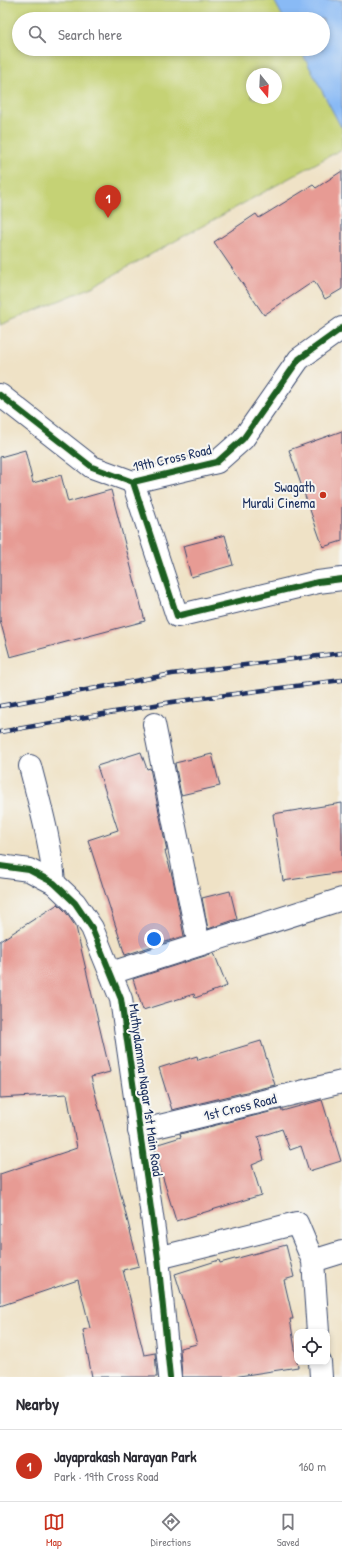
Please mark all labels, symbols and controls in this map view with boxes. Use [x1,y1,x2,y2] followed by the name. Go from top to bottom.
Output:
[12,12,330,56] search box
[26,23,48,45] icon: search
[58,24,122,45] text: Search here
[246,68,282,104] north arrow
[95,185,121,218] pin: 1
[131,439,213,476] street label: 19th Cross Road
[242,477,316,512] place label: Swagath Murali Cinema
[318,490,328,500] marker: Swagath Murali Cinema
[144,929,164,949] your location
[124,1002,168,1178] street label: Muthyalamma Nagar 1st Main Road
[202,1088,279,1125] street label: 1st Cross Road
[294,1329,330,1365] map controls
[294,1329,330,1365] button: locate
[16,1392,59,1415] text: Nearby
[54,1446,196,1467] text: Jayaprakash Narayan Park
[27,1457,31,1475] text: 1
[298,1457,326,1475] text: 160 m
[54,1467,158,1485] text: Park · 19th Cross Road
[43,1511,65,1549] tab: Map
[151,1511,191,1549] tab: Directions
[277,1511,299,1549] tab: Saved

